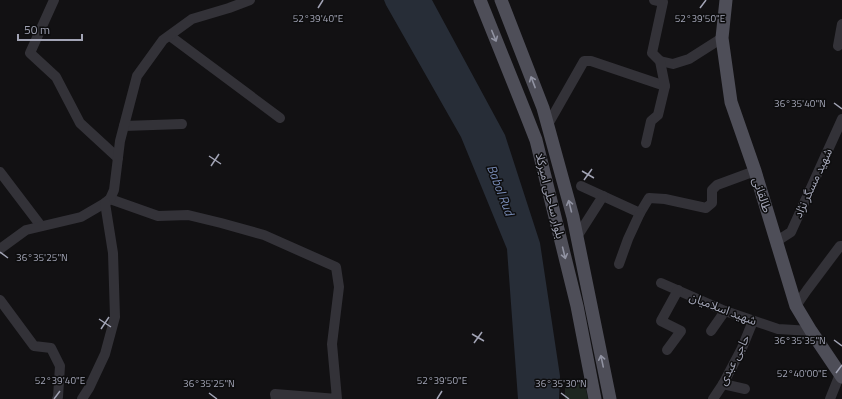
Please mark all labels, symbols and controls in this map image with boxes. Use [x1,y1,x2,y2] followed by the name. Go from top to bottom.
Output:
[293,11,344,26] text: 52°39'40"E
[675,11,726,26] text: 52°39'50"E
[18,16,82,42] scale bar
[24,20,50,39] text: 50 m
[491,30,499,42] one-way arrow
[528,76,536,88] one-way arrow
[774,96,826,111] text: 36°35'40"N
[788,145,837,221] street label: شهید مسگر نژاد
[531,151,570,241] street label: بلوار ساحلی امیرکلا
[482,162,520,220] water label: Babol Rud
[748,175,777,215] street label: طالقانی
[566,200,573,213] one-way arrow
[561,246,568,259] one-way arrow
[16,250,68,265] text: 36°35'25"N
[687,287,760,330] street label: شهید اسلامیان
[713,331,754,388] street label: حاجی عبدی
[774,333,826,348] text: 36°35'35"N
[598,355,606,368] one-way arrow
[777,366,828,381] text: 52°40'00"E
[35,373,86,388] text: 52°39'40"E
[417,373,468,388] text: 52°39'50"E
[183,376,235,391] text: 36°35'25"N
[535,376,587,391] text: 36°35'30"N

